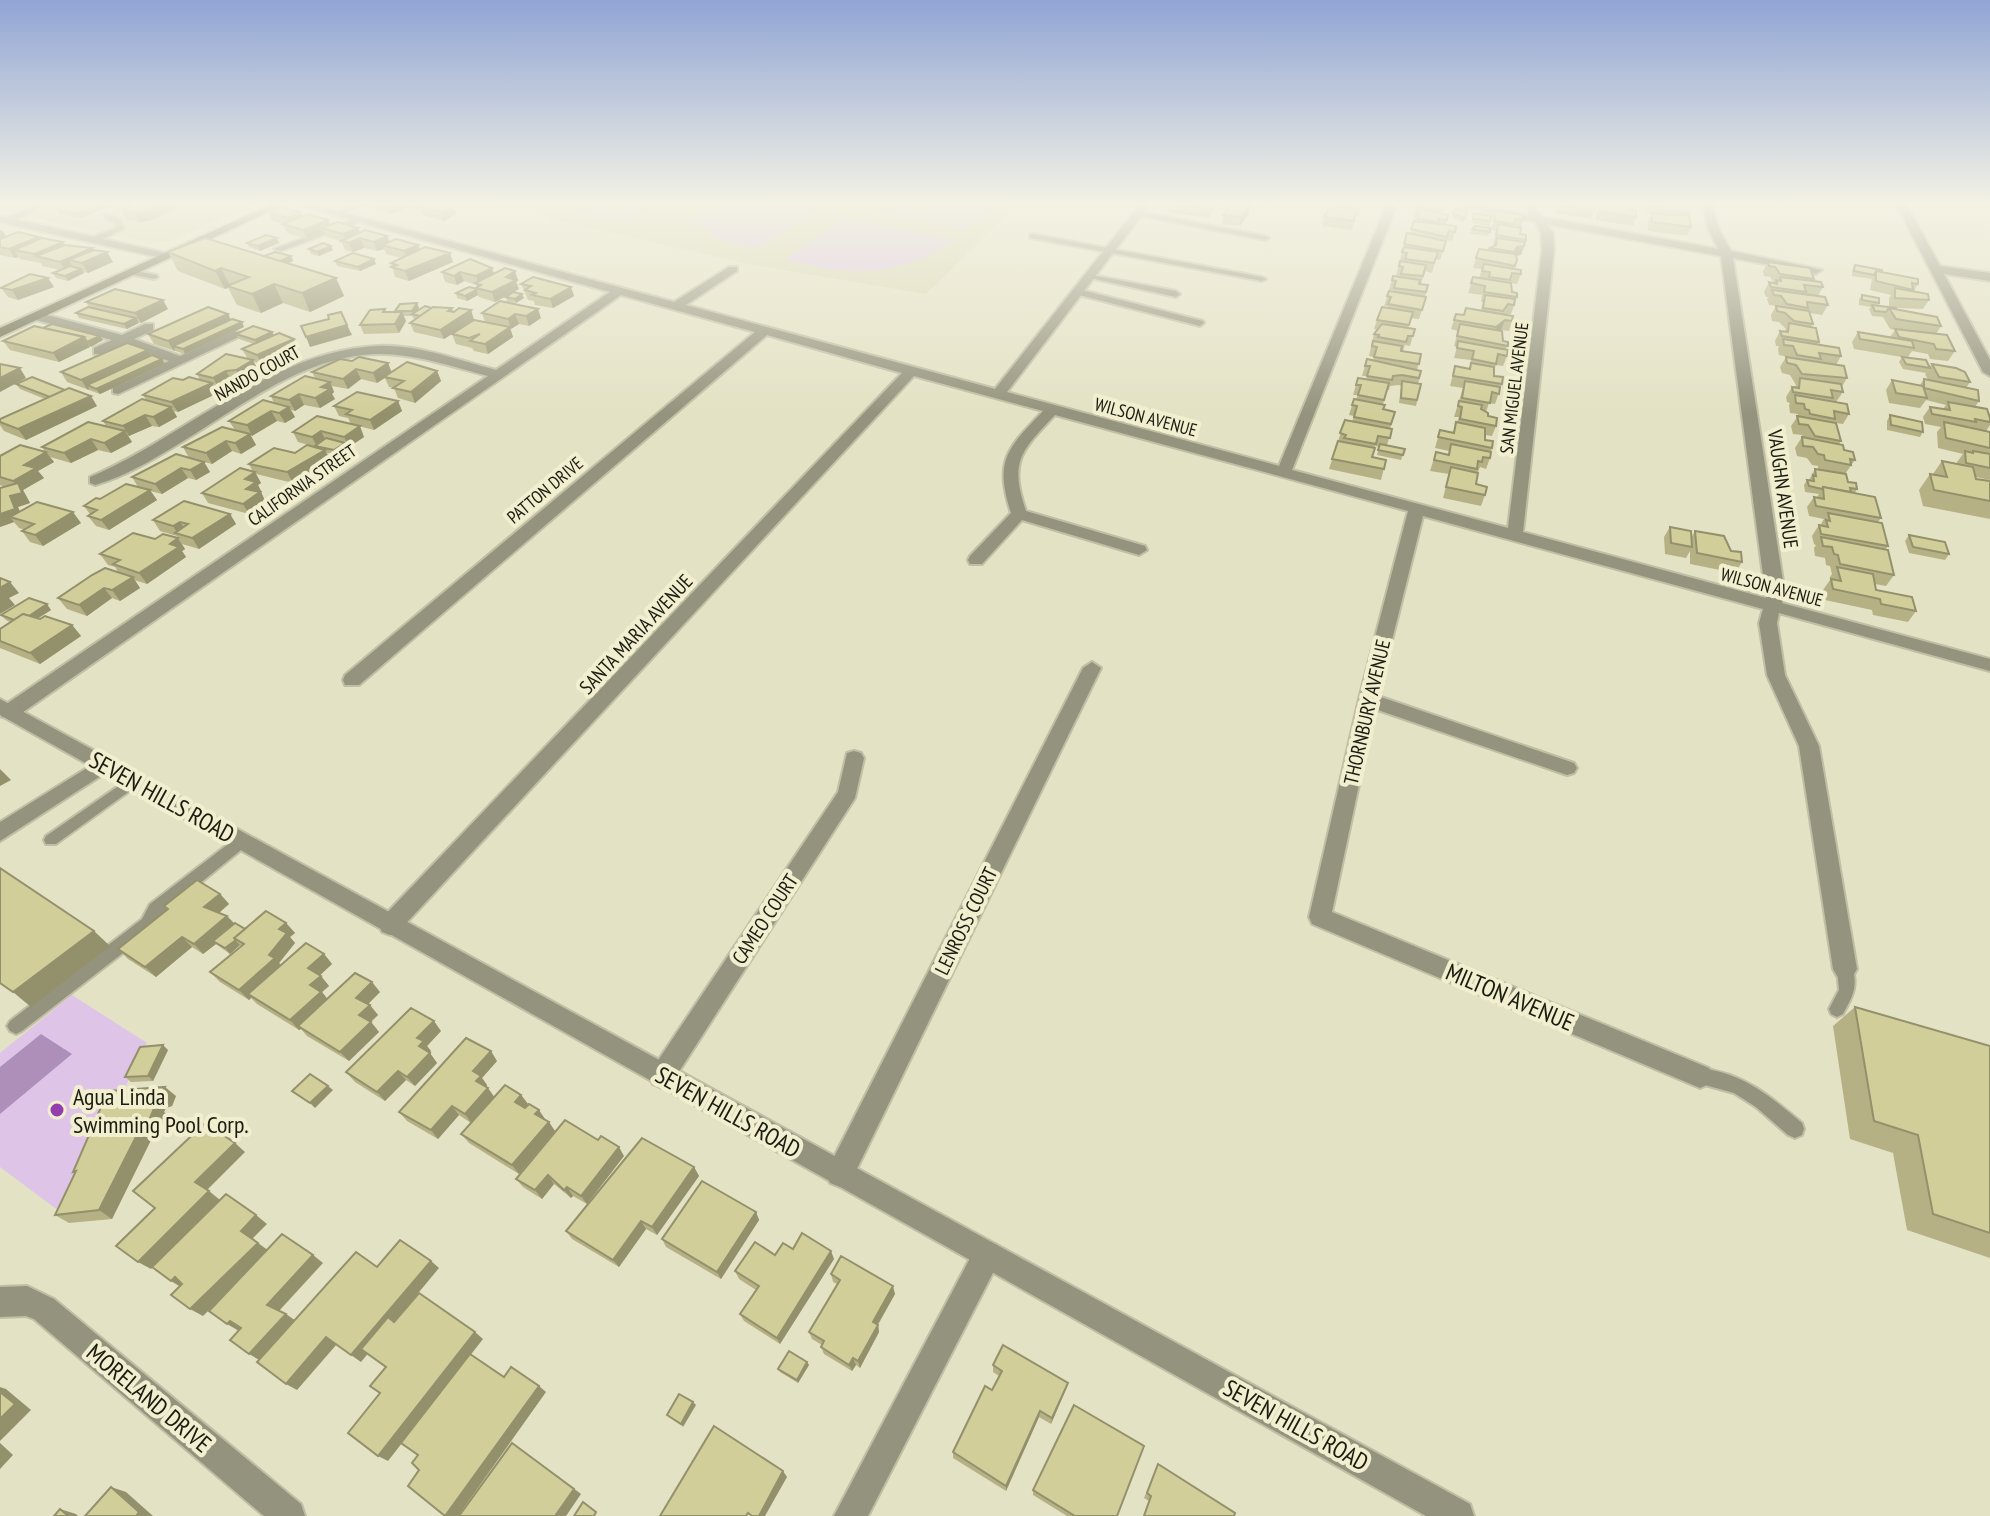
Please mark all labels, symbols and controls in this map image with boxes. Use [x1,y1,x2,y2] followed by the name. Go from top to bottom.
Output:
[1495,321,1533,455] street label: SAN MIGUEL AVENUE
[210,340,304,406] street label: NANDO COURT
[1092,392,1200,442] street label: WILSON AVENUE
[1762,427,1804,550] street label: VAUGHN AVENUE
[243,439,361,531] street label: CALIFORNIA STREET
[502,452,588,528] street label: PATTON DRIVE
[1718,562,1826,612] street label: WILSON AVENUE
[574,568,698,700] street label: SANTA MARIA AVENUE
[1338,637,1396,787] street label: THORNBURY AVENUE
[84,744,240,850] street label: SEVEN HILLS ROAD
[929,863,1003,979] street label: LENROSS COURT
[726,869,804,969] street label: CAMEO COURT
[1441,956,1579,1038] street label: MILTON AVENUE
[650,1059,806,1165] street label: SEVEN HILLS ROAD
[73,1081,249,1140] place label: Agua Linda Swimming Pool Corp.
[48,1101,66,1119] marker: Agua Linda Swimming Pool Corp.
[80,1337,218,1459] street label: MORELAND DRIVE
[1218,1372,1374,1478] street label: SEVEN HILLS ROAD

